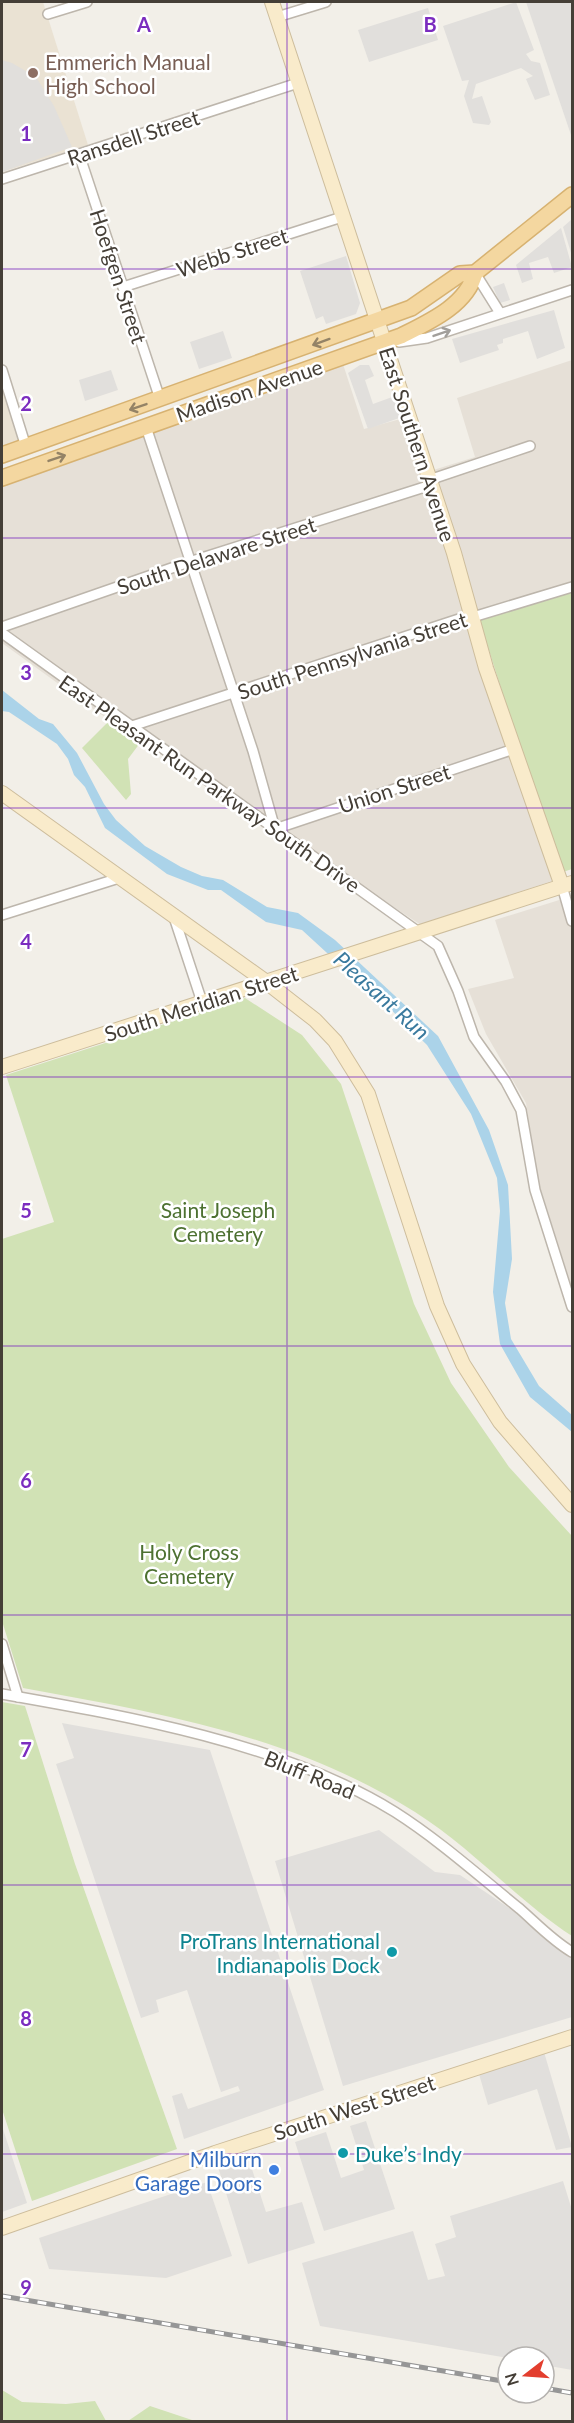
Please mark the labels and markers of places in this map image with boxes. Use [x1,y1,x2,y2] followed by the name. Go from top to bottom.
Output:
[45,49,211,98] place label: Emmerich Manual High School
[26,66,40,80] marker: Emmerich Manual High School
[179,1928,380,1977] place label: ProTrans International Indianapolis Dock
[385,1945,399,1959] marker: ProTrans International Indianapolis Dock
[355,2141,462,2166] place label: Duke’s Indy
[135,2146,262,2195] place label: Milburn Garage Doors
[336,2146,350,2160] marker: Duke’s Indy
[267,2163,281,2177] marker: Milburn Garage Doors

